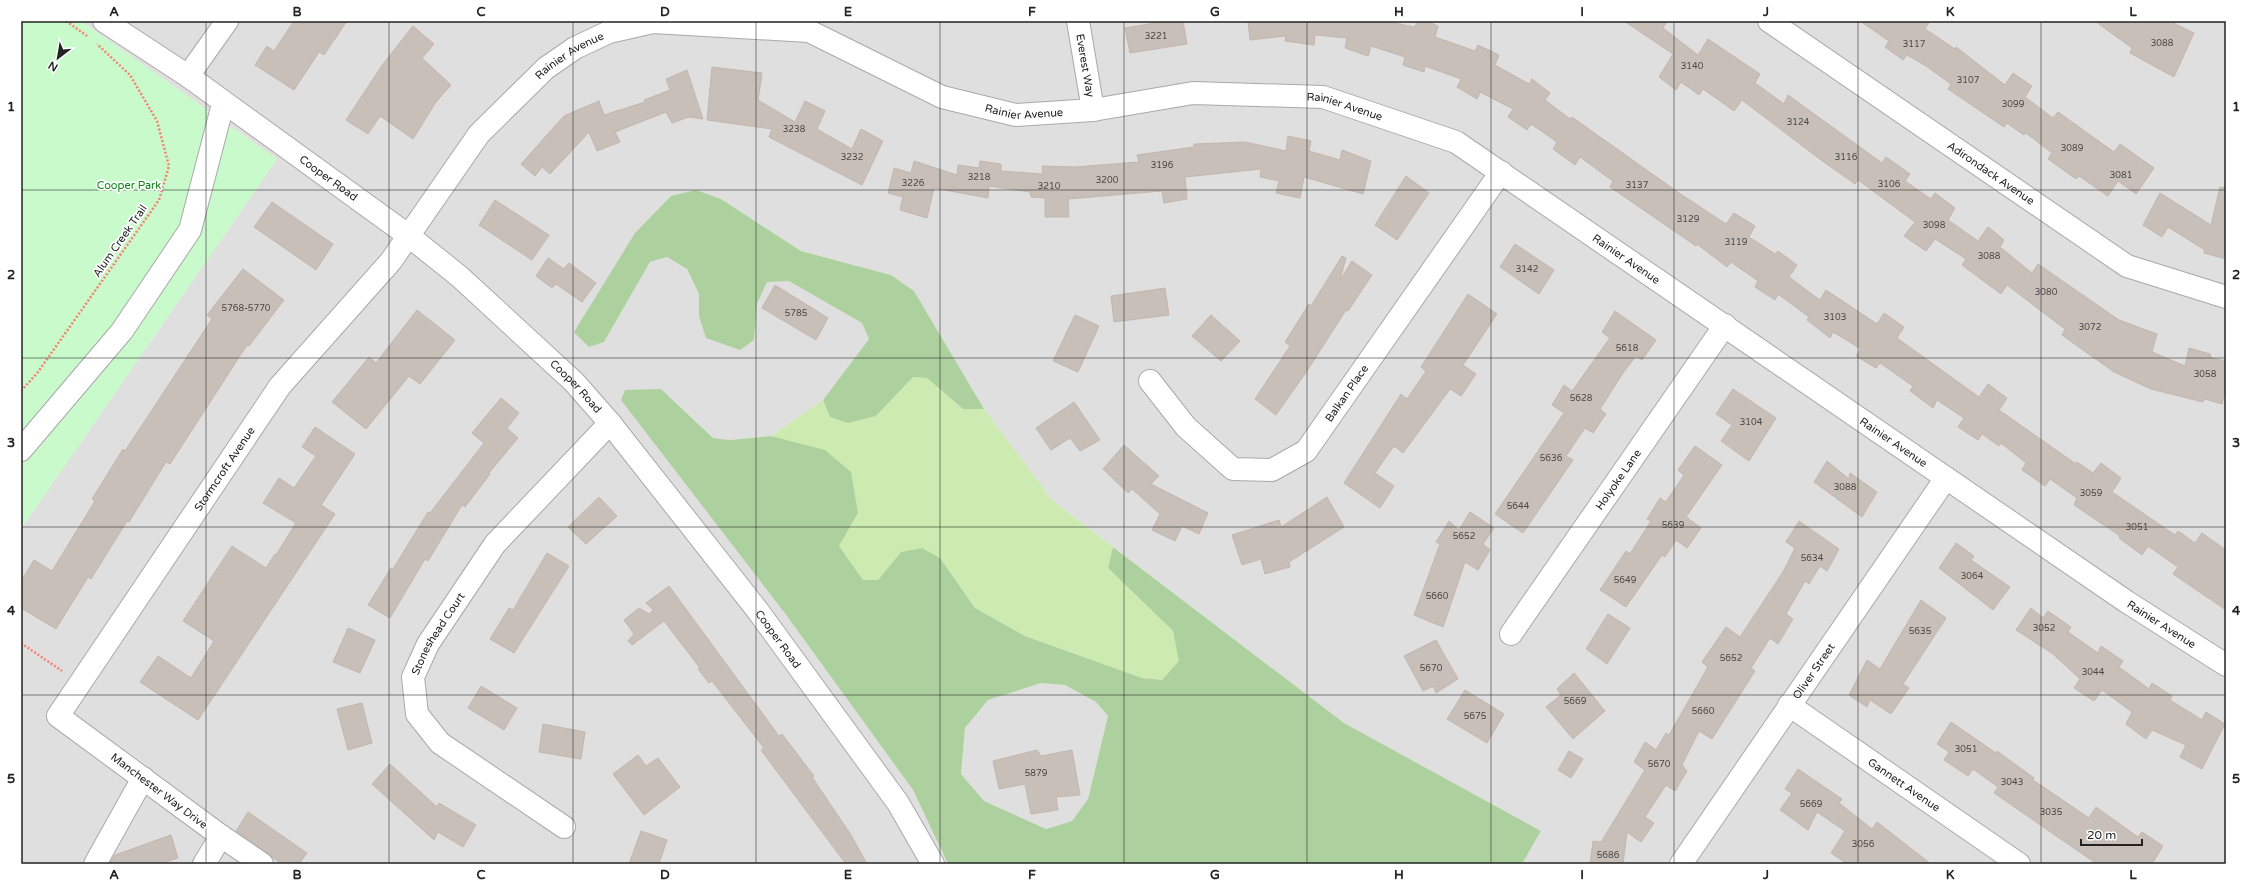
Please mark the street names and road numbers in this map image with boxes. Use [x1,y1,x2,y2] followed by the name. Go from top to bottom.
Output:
[532,29,606,82] street label: Rainier Avenue
[1074,33,1097,98] street label: Everest Way
[1306,90,1384,123] street label: Rainier Avenue
[984,101,1063,121] street label: Rainier Avenue
[1945,139,2037,207] street label: Adirondack Avenue
[297,152,360,203] street label: Cooper Road
[90,202,150,280] street label: Alum Creek Trail
[1590,231,1663,287] street label: Rainier Avenue
[547,357,604,415] street label: Cooper Road
[1322,362,1371,424] street label: Balkan Place
[1857,414,1930,470] street label: Rainier Avenue
[191,424,257,513] street label: Stormcroft Avenue
[1593,447,1643,512] street label: Holyoke Lane
[408,590,467,677] street label: Stoneshead Court
[2125,597,2198,651] street label: Rainier Avenue
[753,607,804,671] street label: Cooper Road
[1790,641,1837,702] street label: Oliver Street
[108,750,210,832] street label: Manchester Way Drive
[1866,755,1943,814] street label: Gannett Avenue

